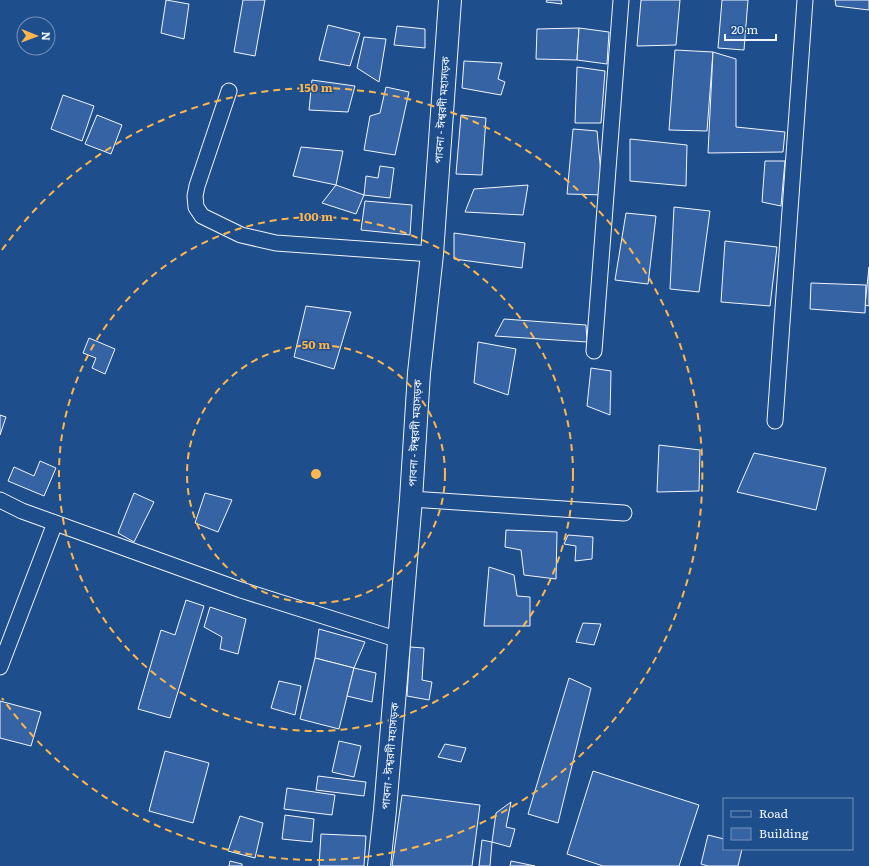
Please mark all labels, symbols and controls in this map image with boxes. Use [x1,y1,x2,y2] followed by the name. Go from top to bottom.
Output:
[16,16,56,56] north arrow
[725,16,776,42] scale bar
[731,20,758,38] text: 20 m
[39,31,55,41] text: N
[429,56,453,164] street label: পাবনা - ঈশ্বরদী মহাসড়ক
[299,78,333,96] text: 150 m
[299,207,333,225] text: 100 m
[302,335,330,353] text: 50 m
[403,379,425,487] street label: পাবনা - ঈশ্বরদী মহাসড়ক
[309,467,323,481] centre of rings
[376,702,402,810] street label: পাবনা - ঈশ্বরদী মহাসড়ক
[723,798,853,850] legend
[759,804,789,822] text: Road
[759,824,809,842] text: Building

